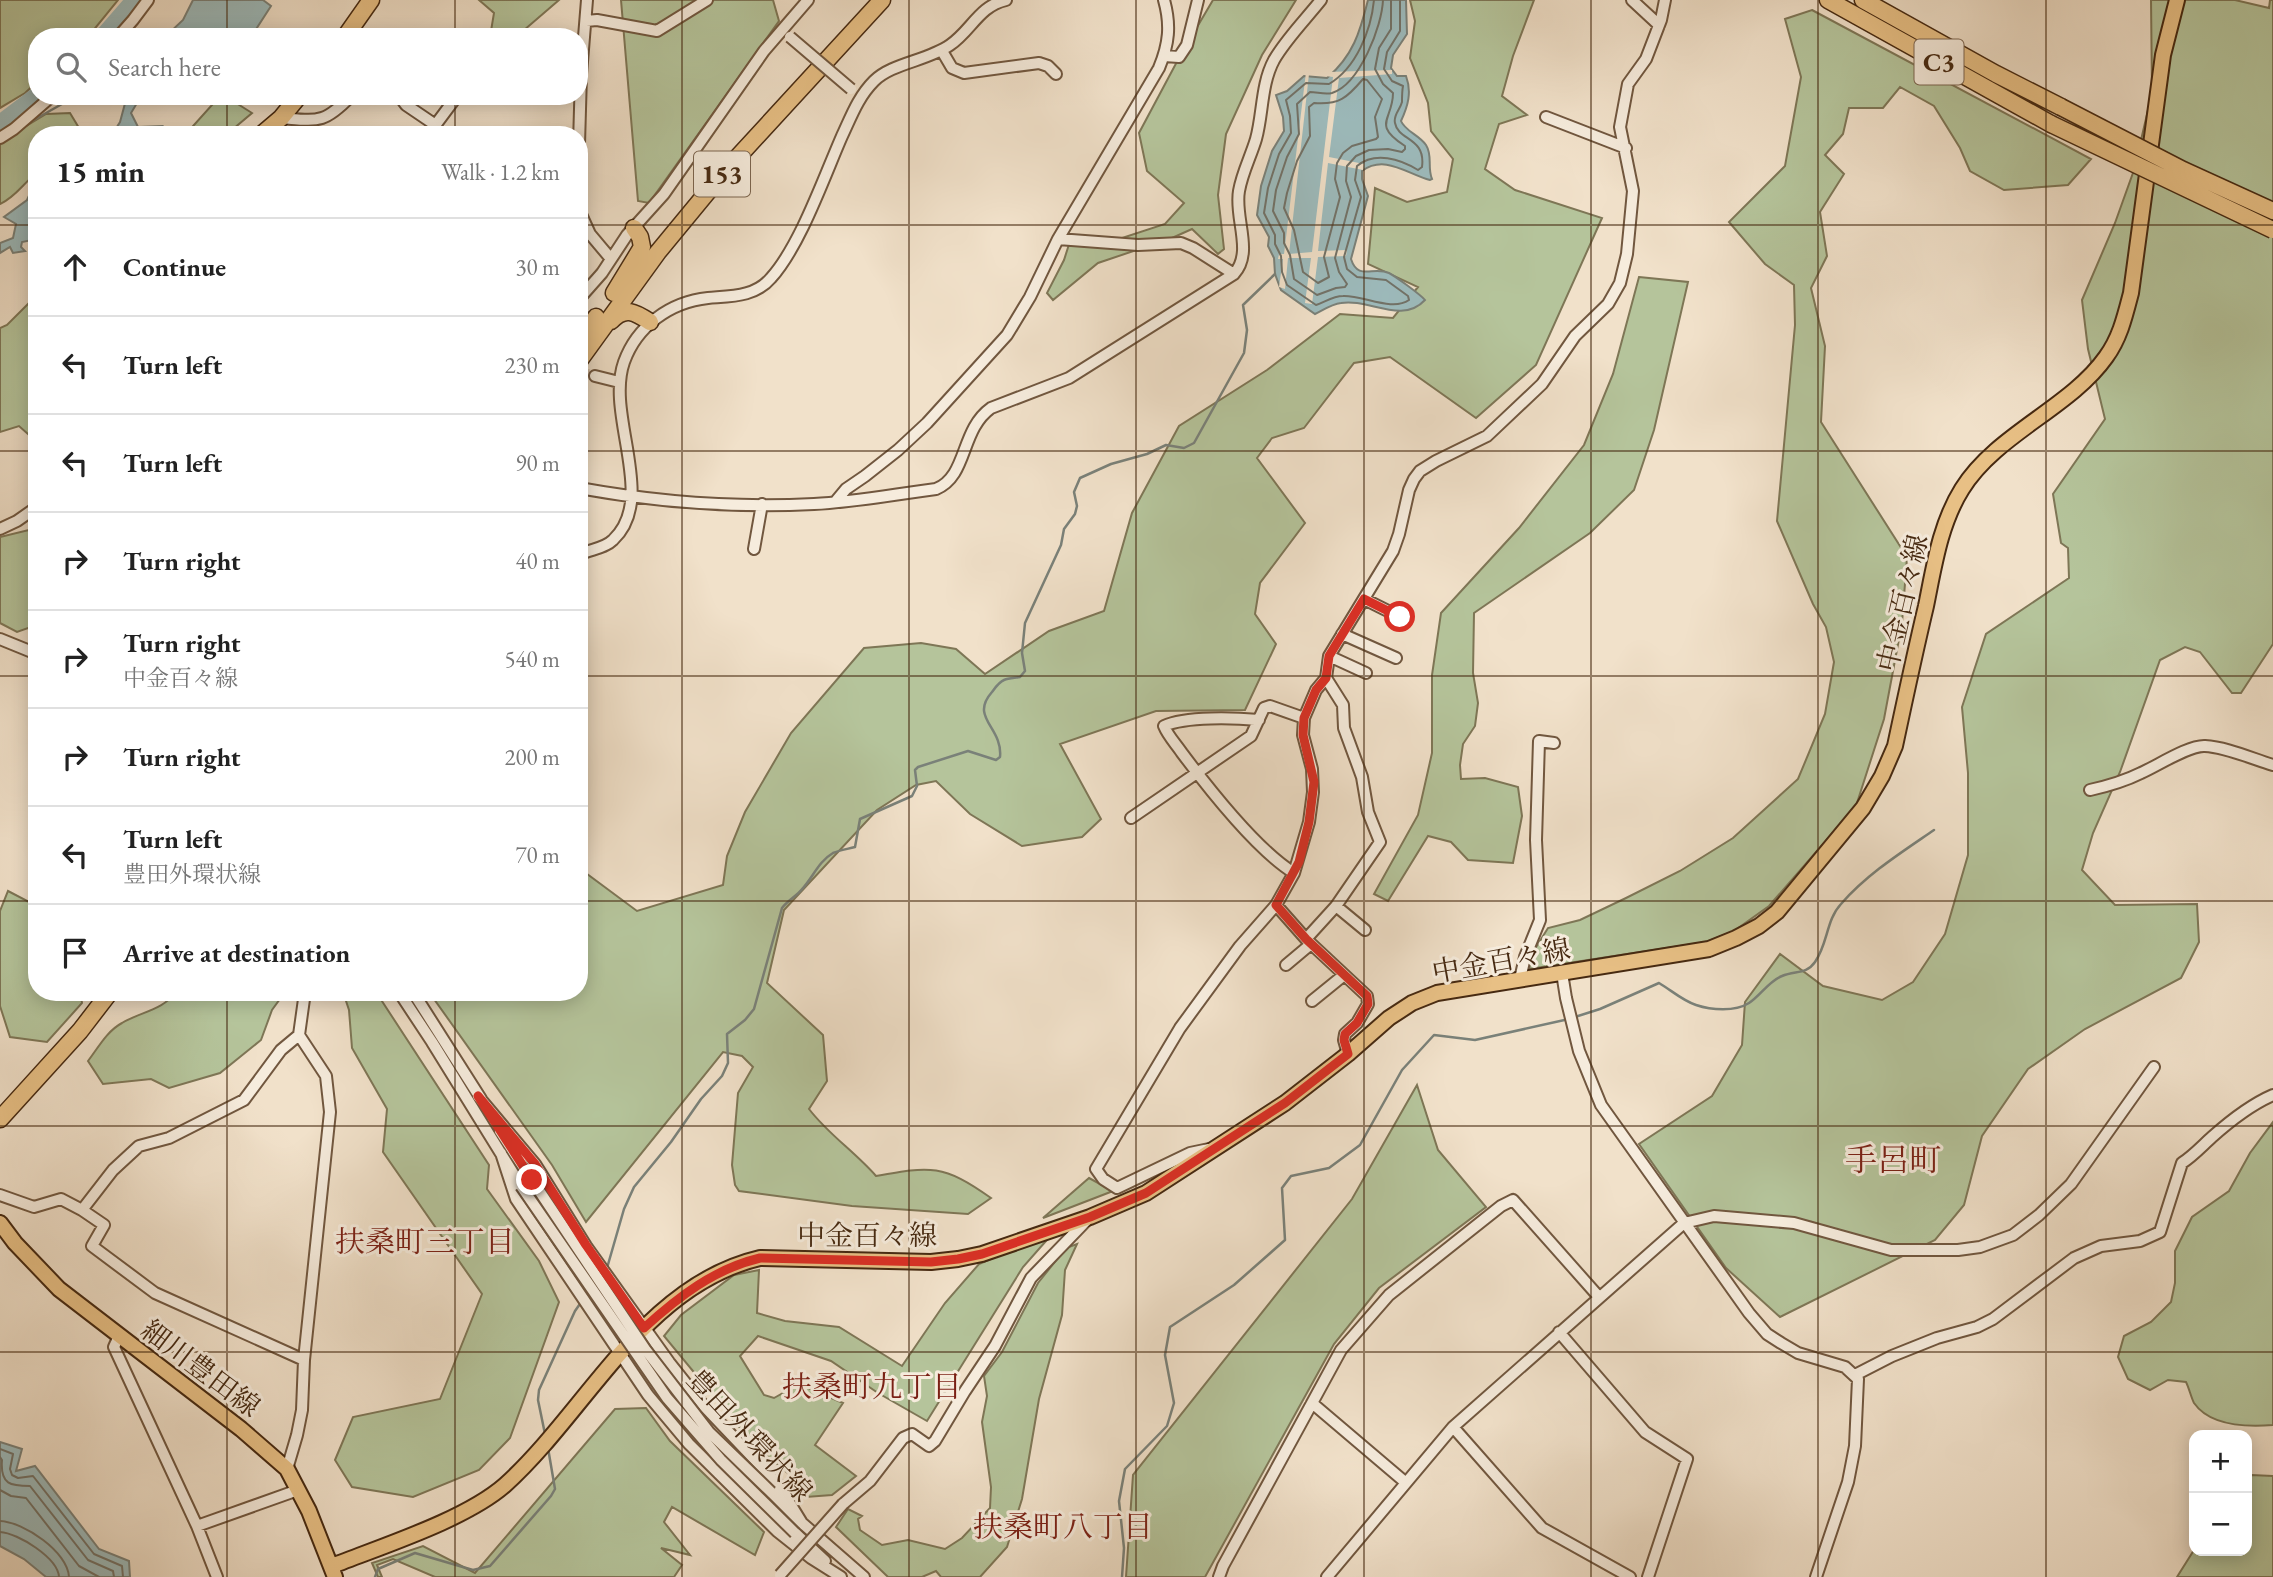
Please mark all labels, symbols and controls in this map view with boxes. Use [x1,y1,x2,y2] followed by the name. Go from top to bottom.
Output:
[28,28,588,105] search box
[1914,40,1964,85] road number: C3
[52,48,90,86] icon: search
[108,50,221,84] text: Search here
[56,152,145,191] text: 15 min
[694,152,750,196] road number: 153
[441,157,560,187] text: Walk · 1.2 km
[56,248,94,286] icon: ahead
[123,250,226,284] text: Continue
[515,252,560,282] text: 30 m
[56,346,94,384] icon: left
[123,348,222,382] text: Turn left
[504,350,560,380] text: 230 m
[56,444,94,482] icon: left
[123,446,222,480] text: Turn left
[515,448,560,478] text: 90 m
[1869,531,1935,675] street label: 中金百々線
[56,542,94,580] icon: right
[123,544,241,578] text: Turn right
[515,546,560,576] text: 40 m
[1384,601,1415,632] route start
[123,626,241,660] text: Turn right
[56,640,94,678] icon: right
[504,644,560,674] text: 540 m
[123,663,238,693] text: 中金百々線
[56,738,94,776] icon: right
[123,740,241,774] text: Turn right
[504,742,560,772] text: 200 m
[123,822,222,856] text: Turn left
[56,836,94,874] icon: left
[515,840,560,870] text: 70 m
[123,859,261,889] text: 豊田外環状線
[1429,930,1573,990] street label: 中金百々線
[56,934,94,972] icon: arrive
[123,936,350,970] text: Arrive at destination
[1845,1139,1941,1181] district label: 手呂町
[516,1164,547,1195] route end
[797,1217,937,1253] street label: 中金百々線
[335,1222,515,1261] district label: 扶桑町三丁目
[134,1311,268,1425] street label: 細川豊田線
[680,1361,820,1509] street label: 豊田外環状線
[782,1367,962,1406] district label: 扶桑町九丁目
[2189,1430,2252,1556] map controls
[2189,1430,2252,1493] button: +
[2189,1493,2252,1556] button: −
[973,1507,1153,1546] district label: 扶桑町八丁目

